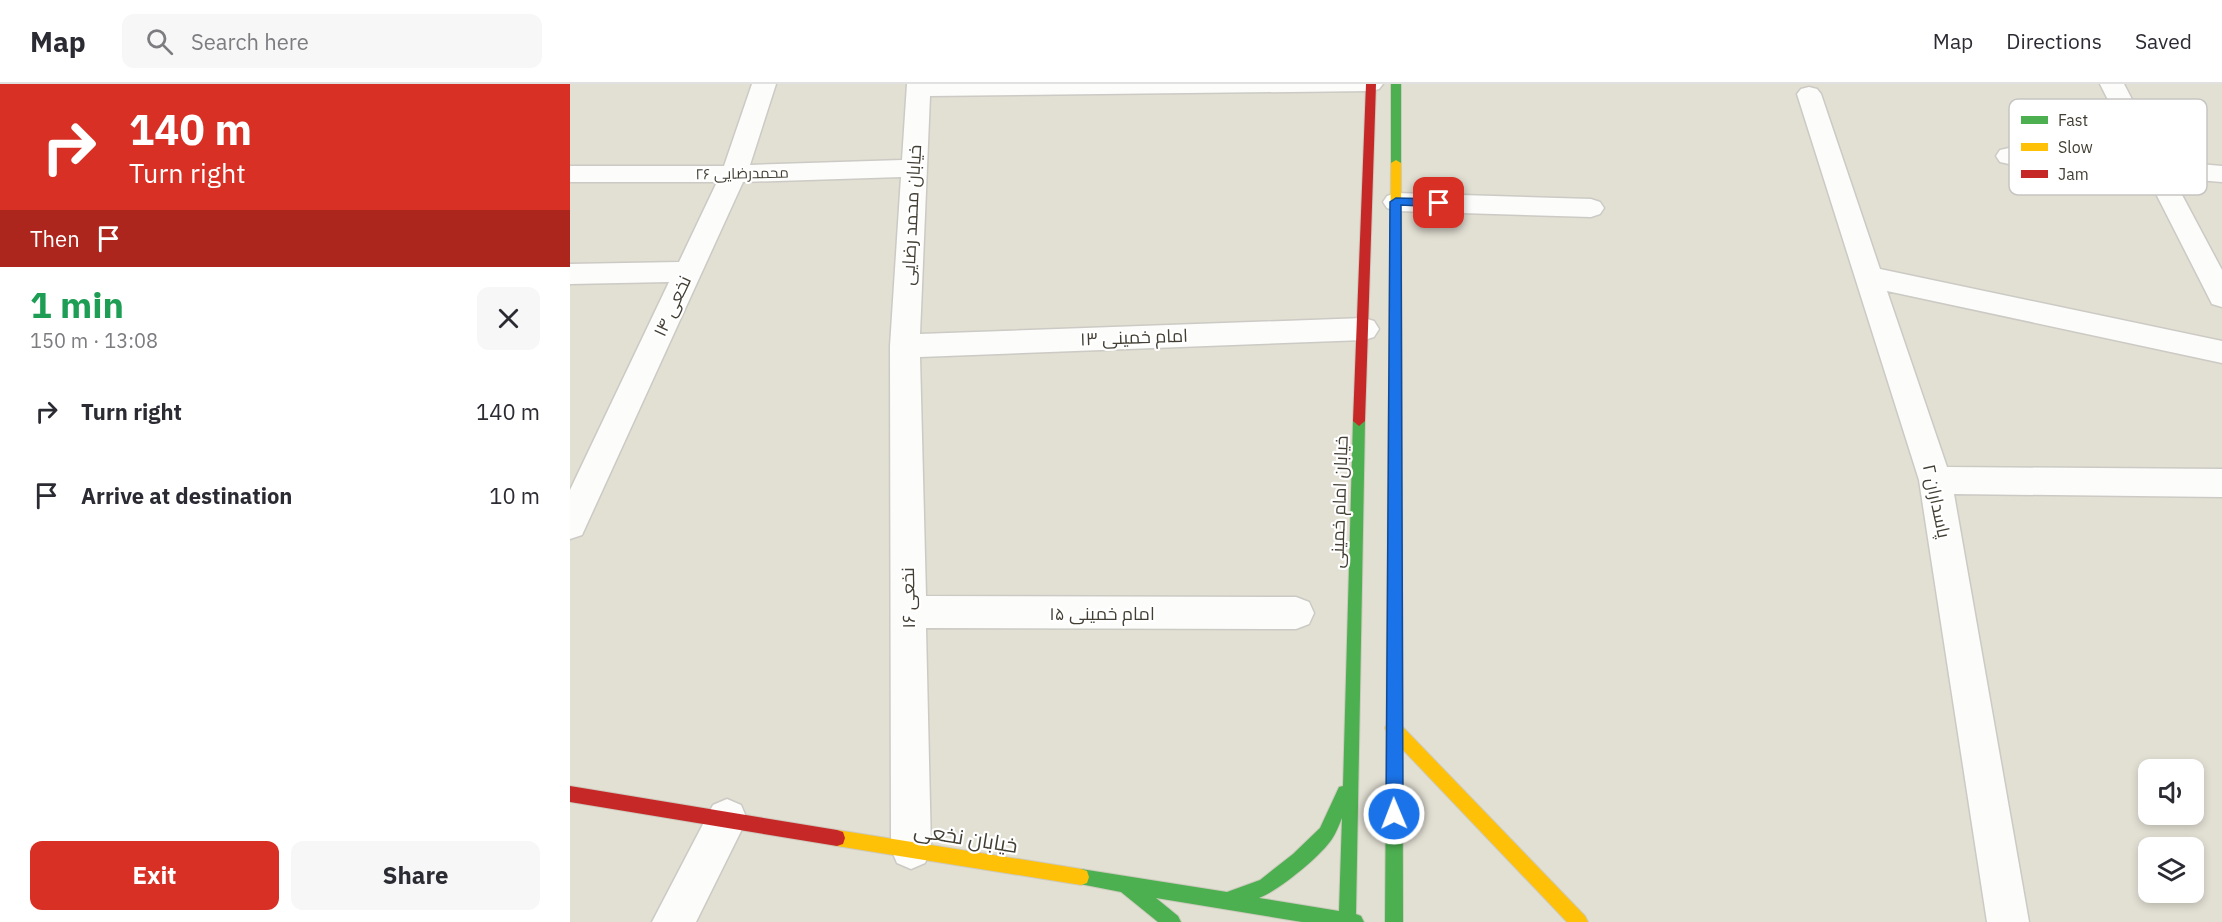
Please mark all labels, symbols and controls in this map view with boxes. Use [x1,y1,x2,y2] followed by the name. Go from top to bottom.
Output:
[122,14,542,68] search box
[30,23,86,60] text: Map
[143,25,176,58] icon: search
[191,27,309,56] text: Search here
[1933,27,1973,55] text: Map
[2006,27,2102,55] text: Directions
[2135,27,2192,55] text: Saved
[2009,99,2207,195] legend
[129,102,252,157] text: 140 m
[30,108,108,186] icon: right
[2058,110,2088,130] text: Fast
[2058,137,2093,157] text: Slow
[896,144,926,286] street label: خیابان محمد رضایی
[129,155,246,190] text: Turn right
[695,163,789,184] street label: محمدرضایی ۲۶
[2058,164,2089,184] text: Jam
[1413,177,1464,228] pin
[1422,186,1455,219] icon: arrive
[92,222,125,255] icon: arrive
[30,224,80,253] text: Then
[648,272,696,340] street label: نخعی ۱۴
[30,281,124,328] text: 1 min
[477,287,540,350] button: close
[1080,324,1188,351] street label: امام خمینی ۱۳
[30,327,158,354] text: 150 m · 13:08
[30,395,63,428] icon: right
[81,397,182,426] text: Turn right
[476,397,540,426] text: 140 m
[1325,435,1354,569] street label: خیابان امام خمینی
[1917,462,1956,540] street label: پاسداران ۲
[30,479,63,512] icon: arrive
[81,481,292,510] text: Arrive at destination
[489,481,540,510] text: 10 m
[896,567,920,629] street label: نخعی ۱۶
[1049,602,1155,626] street label: امام خمینی ۱۵
[2138,759,2204,903] map controls
[2138,759,2204,825] button: sound
[1362,782,1426,846] position arrow
[912,815,1020,859] street label: خیابان نخعی
[2138,837,2204,903] button: layers
[30,841,279,910] button: Exit
[291,841,540,910] button: Share

